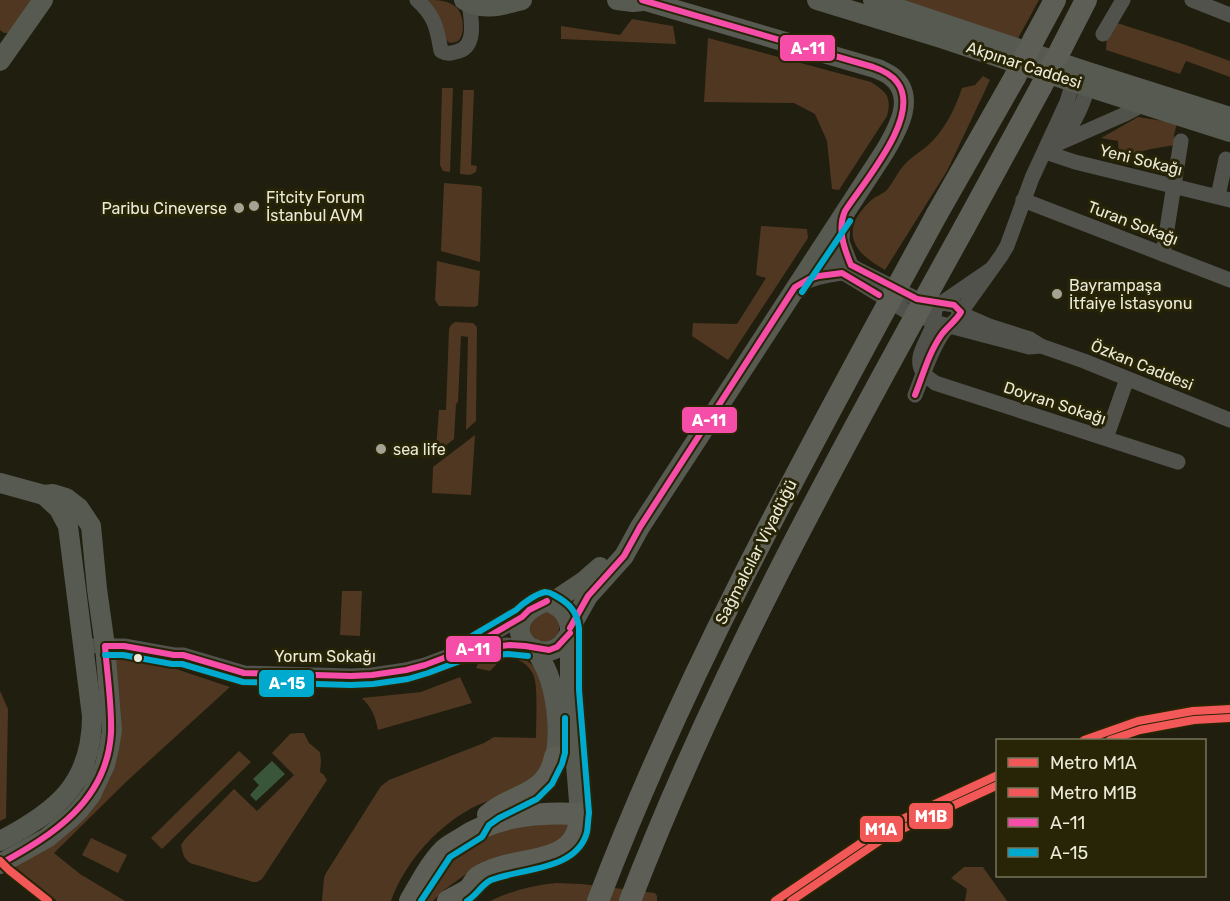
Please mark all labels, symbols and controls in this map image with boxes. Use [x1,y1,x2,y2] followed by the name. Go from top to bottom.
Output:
[779,34,836,62] line badge: A-11
[964,37,1084,93] street label: Akpınar Caddesi
[791,39,825,58] text: A-11
[1097,141,1185,179] street label: Yeni Sokağı
[266,188,365,225] place label: Fitcity Forum İstanbul AVM
[1085,197,1181,249] street label: Turan Sokağı
[101,199,227,218] place label: Paribu Cineverse
[247,199,261,213] marker: Fitcity Forum İstanbul AVM
[232,201,246,215] marker: Paribu Cineverse
[1069,276,1192,313] place label: Bayrampaşa İtfaiye İstasyonu
[1050,287,1064,301] marker: Bayrampaşa İtfaiye İstasyonu
[1088,336,1196,394] street label: Özkan Caddesi
[1001,377,1109,429] street label: Doyran Sokağı
[681,406,738,434] line badge: A-11
[692,411,726,430] text: A-11
[393,440,446,459] place label: sea life
[374,442,388,456] marker: sea life
[711,476,801,628] street label: Sağmalcılar Viyadüğü
[445,635,502,663] line badge: A-11
[456,640,490,659] text: A-11
[274,647,376,666] street label: Yorum Sokağı
[132,652,144,664] unlabelled marker
[258,669,315,698] line badge: A-15
[269,674,305,693] text: A-15
[996,739,1206,877] legend
[1050,752,1137,774] text: Metro M1A
[1050,782,1137,804] text: Metro M1B
[908,802,954,830] line badge: M1B
[915,807,947,826] text: M1B
[1050,812,1085,834] text: A-11
[859,815,904,843] line badge: M1A
[865,820,898,839] text: M1A
[1050,842,1088,864] text: A-15

